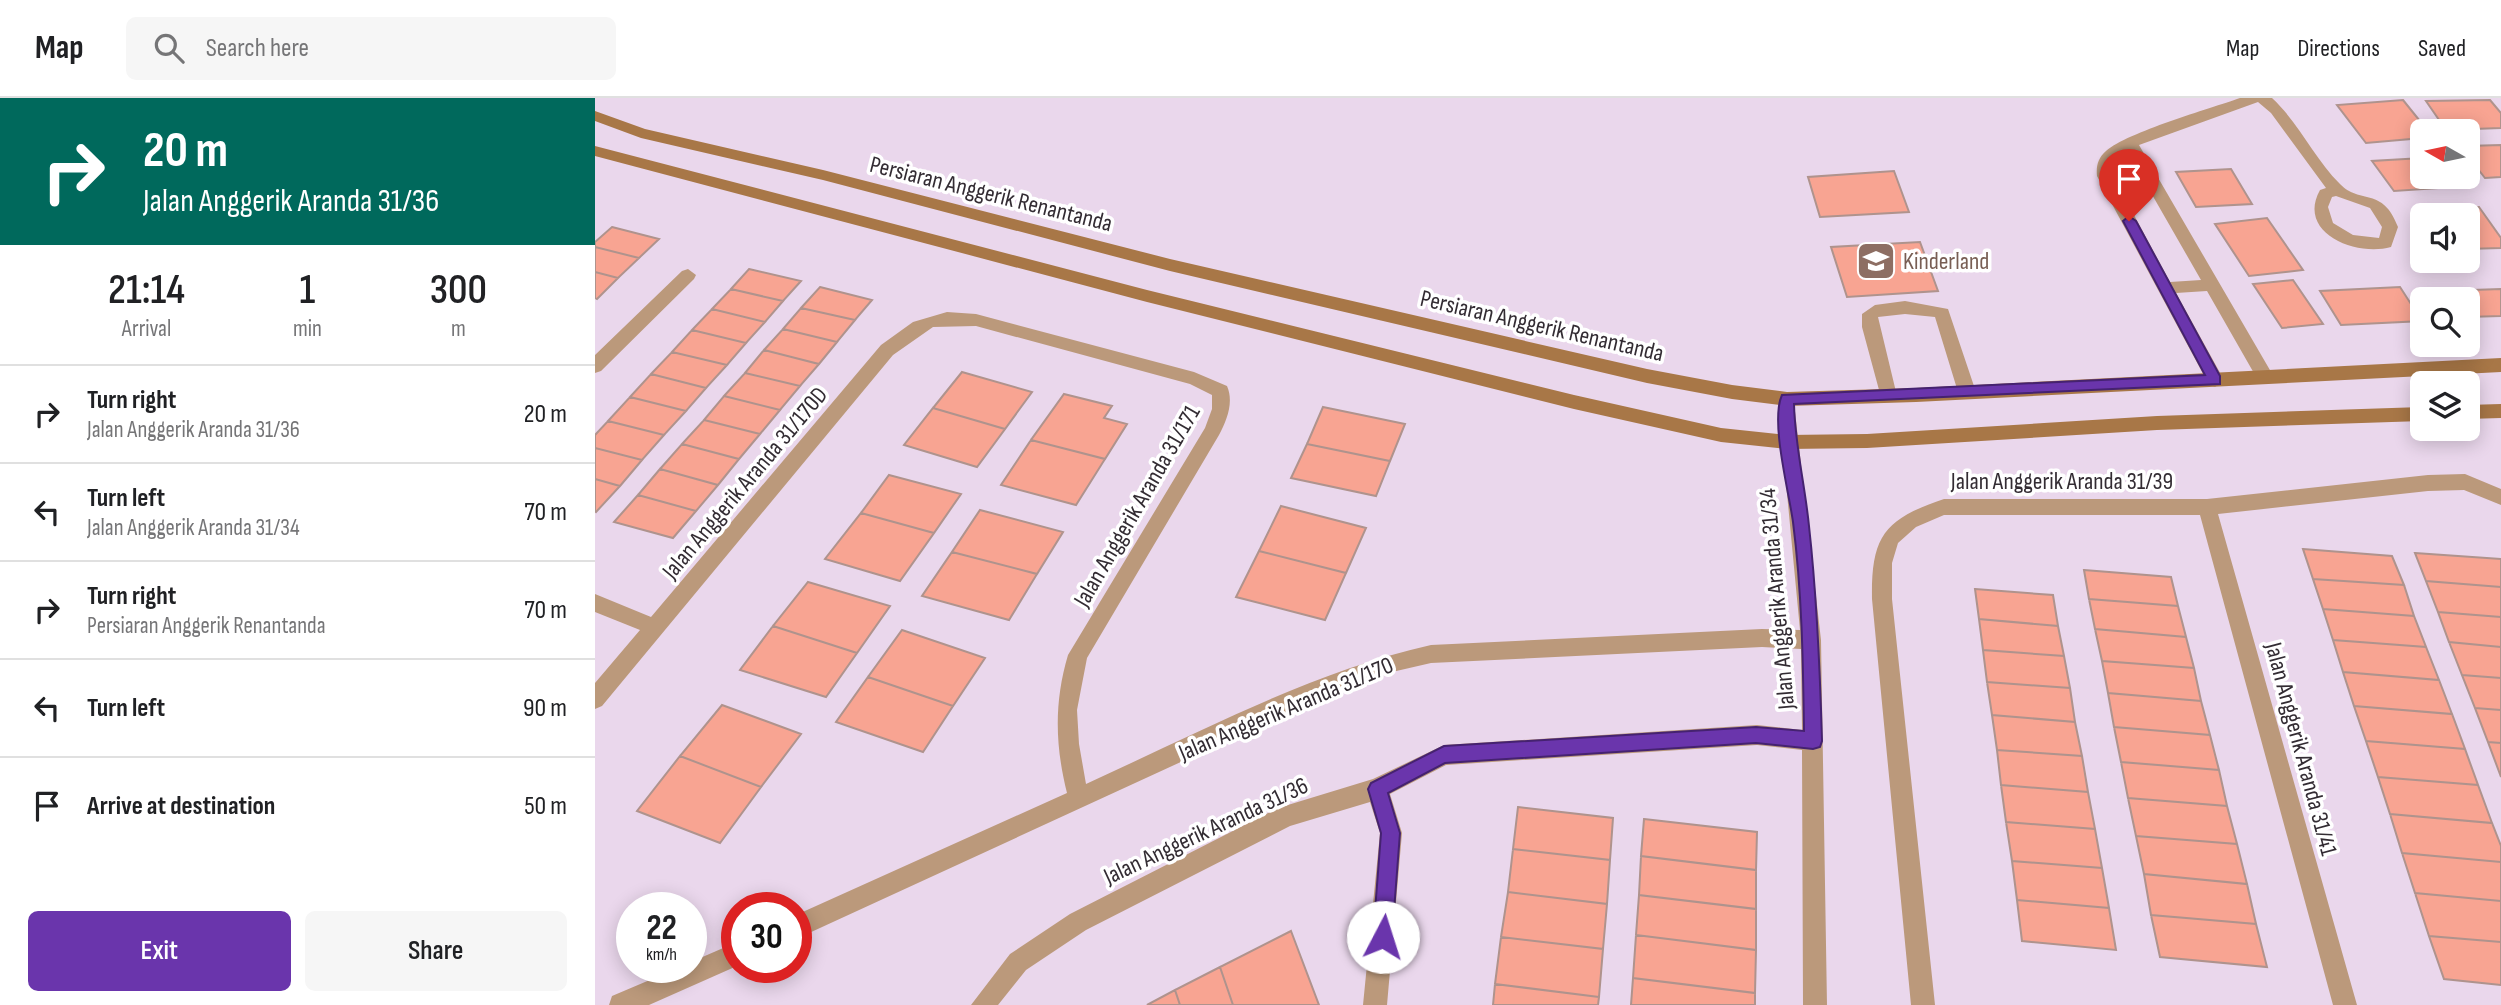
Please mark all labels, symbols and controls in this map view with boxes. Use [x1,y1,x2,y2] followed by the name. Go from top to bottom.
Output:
[126,17,616,80] search box
[35,28,84,68] text: Map
[150,29,188,67] icon: search
[206,33,309,64] text: Search here
[2226,34,2259,63] text: Map
[2297,34,2380,63] text: Directions
[2418,34,2466,63] text: Saved
[2410,119,2480,189] north arrow
[2410,119,2480,441] map controls
[143,122,228,181] text: 20 m
[28,126,119,217] icon: right
[2099,149,2159,221] pin
[867,150,1115,238] street label: Persiaran Anggerik Renantanda
[2110,160,2148,198] icon: arrive
[143,182,439,221] text: Jalan Anggerik Aranda 31/36
[2410,203,2480,273] button: sound
[1855,240,1897,282] school or university icon: Kinderland
[1903,247,1989,276] place label: Kinderland
[108,265,185,316] text: 21:14
[300,265,315,316] text: 1
[430,265,487,316] text: 300
[1417,284,1667,368] street label: Persiaran Anggerik Renantanda
[2410,287,2480,357] button: search
[122,315,171,343] text: Arrival
[293,315,322,343] text: min
[451,315,466,343] text: m
[2410,371,2480,441] button: layers
[655,381,834,586] street label: Jalan Anggerik Aranda 31/170D
[87,385,176,416] text: Turn right
[28,395,66,433] icon: right
[524,399,567,430] text: 20 m
[1067,399,1207,613] street label: Jalan Anggerik Aranda 31/171
[87,416,300,444] text: Jalan Anggerik Aranda 31/36
[1950,467,2173,496] street label: Jalan Anggerik Aranda 31/39
[87,483,165,514] text: Turn left
[1753,487,1801,712] street label: Jalan Anggerik Aranda 31/34
[28,493,66,531] icon: left
[524,497,567,528] text: 70 m
[87,514,300,542] text: Jalan Anggerik Aranda 31/34
[87,581,176,612] text: Turn right
[28,591,66,629] icon: right
[524,595,567,626] text: 70 m
[87,612,326,640] text: Persiaran Anggerik Renantanda
[2258,638,2344,859] street label: Jalan Anggerik Aranda 31/41
[1173,651,1398,768] street label: Jalan Anggerik Aranda 31/170
[28,689,66,727] icon: left
[87,693,165,724] text: Turn left
[523,693,567,724] text: 90 m
[1098,771,1313,892] street label: Jalan Anggerik Aranda 31/36
[28,787,66,825] icon: arrive
[87,791,275,822] text: Arrive at destination
[524,791,567,822] text: 50 m
[721,892,812,983] speed limit sign: 30
[1346,900,1420,974] position arrow
[646,907,677,950] text: 22
[28,911,291,991] button: Exit
[305,911,567,991] button: Share
[646,944,677,965] text: km/h

